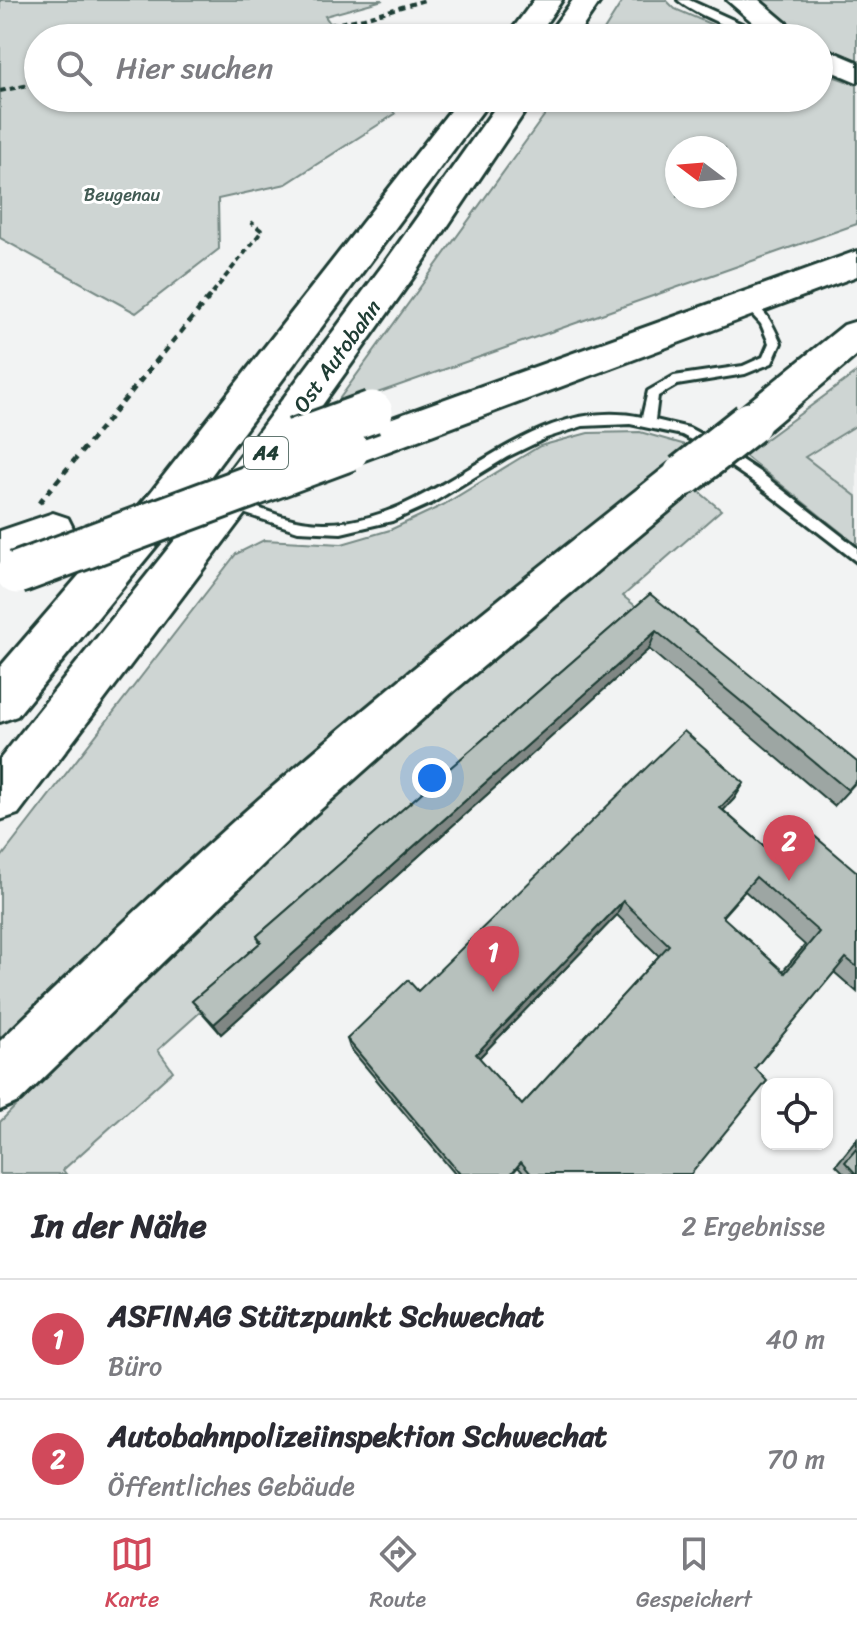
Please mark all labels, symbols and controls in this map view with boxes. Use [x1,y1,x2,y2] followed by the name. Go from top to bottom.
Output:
[24,24,833,112] search box
[116,41,273,95] text: Hier suchen
[52,46,96,90] icon: search
[665,136,737,208] north arrow
[84,179,161,211] park label: Beugenau
[282,291,392,421] street label: Ost Autobahn
[244,437,288,469] road number: A4
[412,758,452,798] your location
[763,815,815,881] pin: 2
[467,926,519,992] pin: 1
[761,1078,833,1150] map controls
[761,1078,833,1150] button: locate
[32,1196,207,1256] text: In der Nähe
[681,1203,825,1249] text: 2 Ergebnisse
[108,1289,544,1343] text: ASFINAG Stützpunkt Schwechat
[52,1316,64,1362] text: 1
[766,1316,825,1362] text: 40 m
[108,1343,162,1389] text: Büro
[108,1409,607,1463] text: Autobahnpolizeiinspektion Schwechat
[50,1436,66,1482] text: 2
[767,1436,825,1482] text: 70 m
[108,1463,355,1509] text: Öffentliches Gebäude
[105,1532,159,1619] tab: Karte
[369,1532,426,1619] tab: Route
[636,1532,752,1619] tab: Gespeichert

